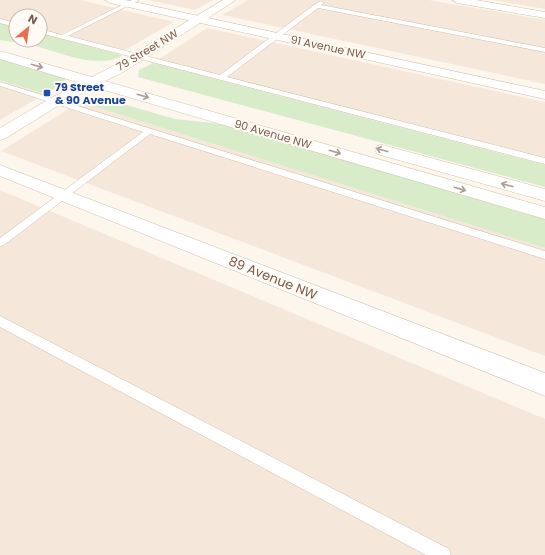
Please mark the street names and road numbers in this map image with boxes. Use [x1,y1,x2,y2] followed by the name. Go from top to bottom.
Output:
[113,25,181,75] street label: 79 Street NW
[289,31,367,63] street label: 91 Avenue NW
[233,115,314,153] street label: 90 Avenue NW
[226,252,320,305] street label: 89 Avenue NW

